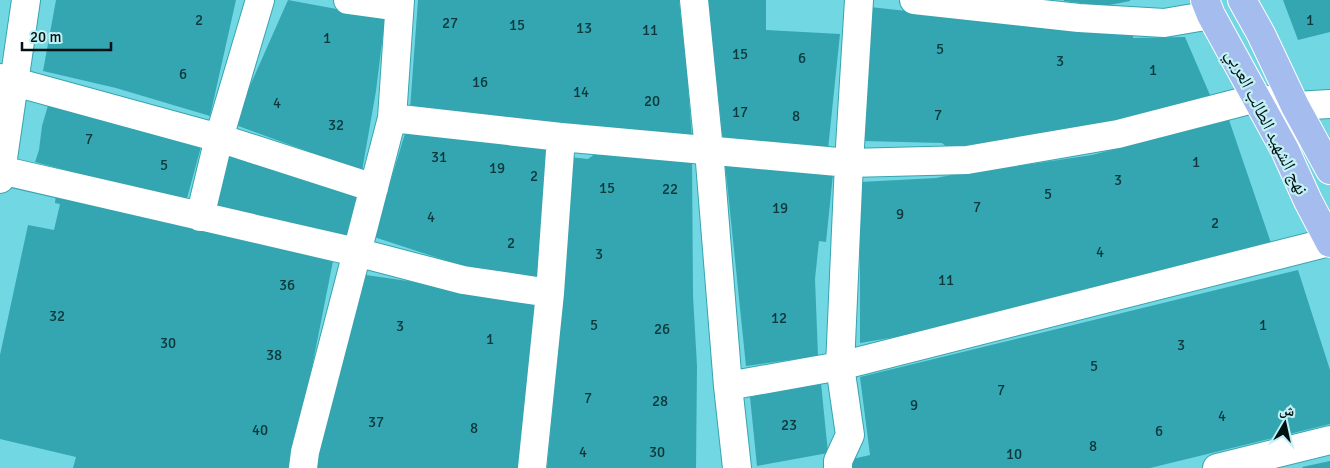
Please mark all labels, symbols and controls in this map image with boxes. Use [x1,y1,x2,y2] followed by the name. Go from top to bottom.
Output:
[195,11,203,29] house number: 2
[1306,11,1314,29] house number: 1
[442,14,458,32] house number: 27
[509,16,525,34] house number: 15
[576,19,592,37] house number: 13
[22,20,111,52] scale bar
[642,21,658,39] house number: 11
[30,28,61,46] text: 20 m
[323,29,331,47] house number: 1
[936,40,944,58] house number: 5
[732,45,748,63] house number: 15
[1218,46,1313,200] street label: نهج الشهيد الطالب العربي
[798,49,806,67] house number: 6
[1056,52,1064,70] house number: 3
[1149,61,1157,79] house number: 1
[179,65,187,83] house number: 6
[472,73,488,91] house number: 16
[573,83,589,101] house number: 14
[644,92,660,110] house number: 20
[273,94,281,112] house number: 4
[732,103,748,121] house number: 17
[934,106,942,124] house number: 7
[792,107,800,125] house number: 8
[328,116,344,134] house number: 32
[85,130,93,148] house number: 7
[431,148,447,166] house number: 31
[1192,153,1200,171] house number: 1
[160,156,168,174] house number: 5
[489,159,505,177] house number: 19
[530,167,538,185] house number: 2
[1114,171,1122,189] house number: 3
[599,179,615,197] house number: 15
[662,180,678,198] house number: 22
[1044,185,1052,203] house number: 5
[973,198,981,216] house number: 7
[772,199,788,217] house number: 19
[896,205,904,223] house number: 9
[427,208,435,226] house number: 4
[1211,214,1219,232] house number: 2
[507,234,515,252] house number: 2
[1096,243,1104,261] house number: 4
[595,245,603,263] house number: 3
[938,271,954,289] house number: 11
[279,276,295,294] house number: 36
[49,307,65,325] house number: 32
[771,309,787,327] house number: 12
[590,316,598,334] house number: 5
[1259,316,1267,334] house number: 1
[396,317,404,335] house number: 3
[654,320,670,338] house number: 26
[486,330,494,348] house number: 1
[160,334,176,352] house number: 30
[1177,336,1185,354] house number: 3
[266,346,282,364] house number: 38
[1090,357,1098,375] house number: 5
[997,381,1005,399] house number: 7
[584,389,592,407] house number: 7
[652,392,668,410] house number: 28
[910,396,918,414] house number: 9
[1260,398,1310,448] north arrow
[1278,401,1296,420] text: ش
[1218,407,1226,425] house number: 4
[368,413,384,431] house number: 37
[781,416,797,434] house number: 23
[470,419,478,437] house number: 8
[252,421,268,439] house number: 40
[1155,422,1163,440] house number: 6
[1089,437,1097,455] house number: 8
[579,443,587,461] house number: 4
[649,443,665,461] house number: 30
[1006,445,1022,463] house number: 10

